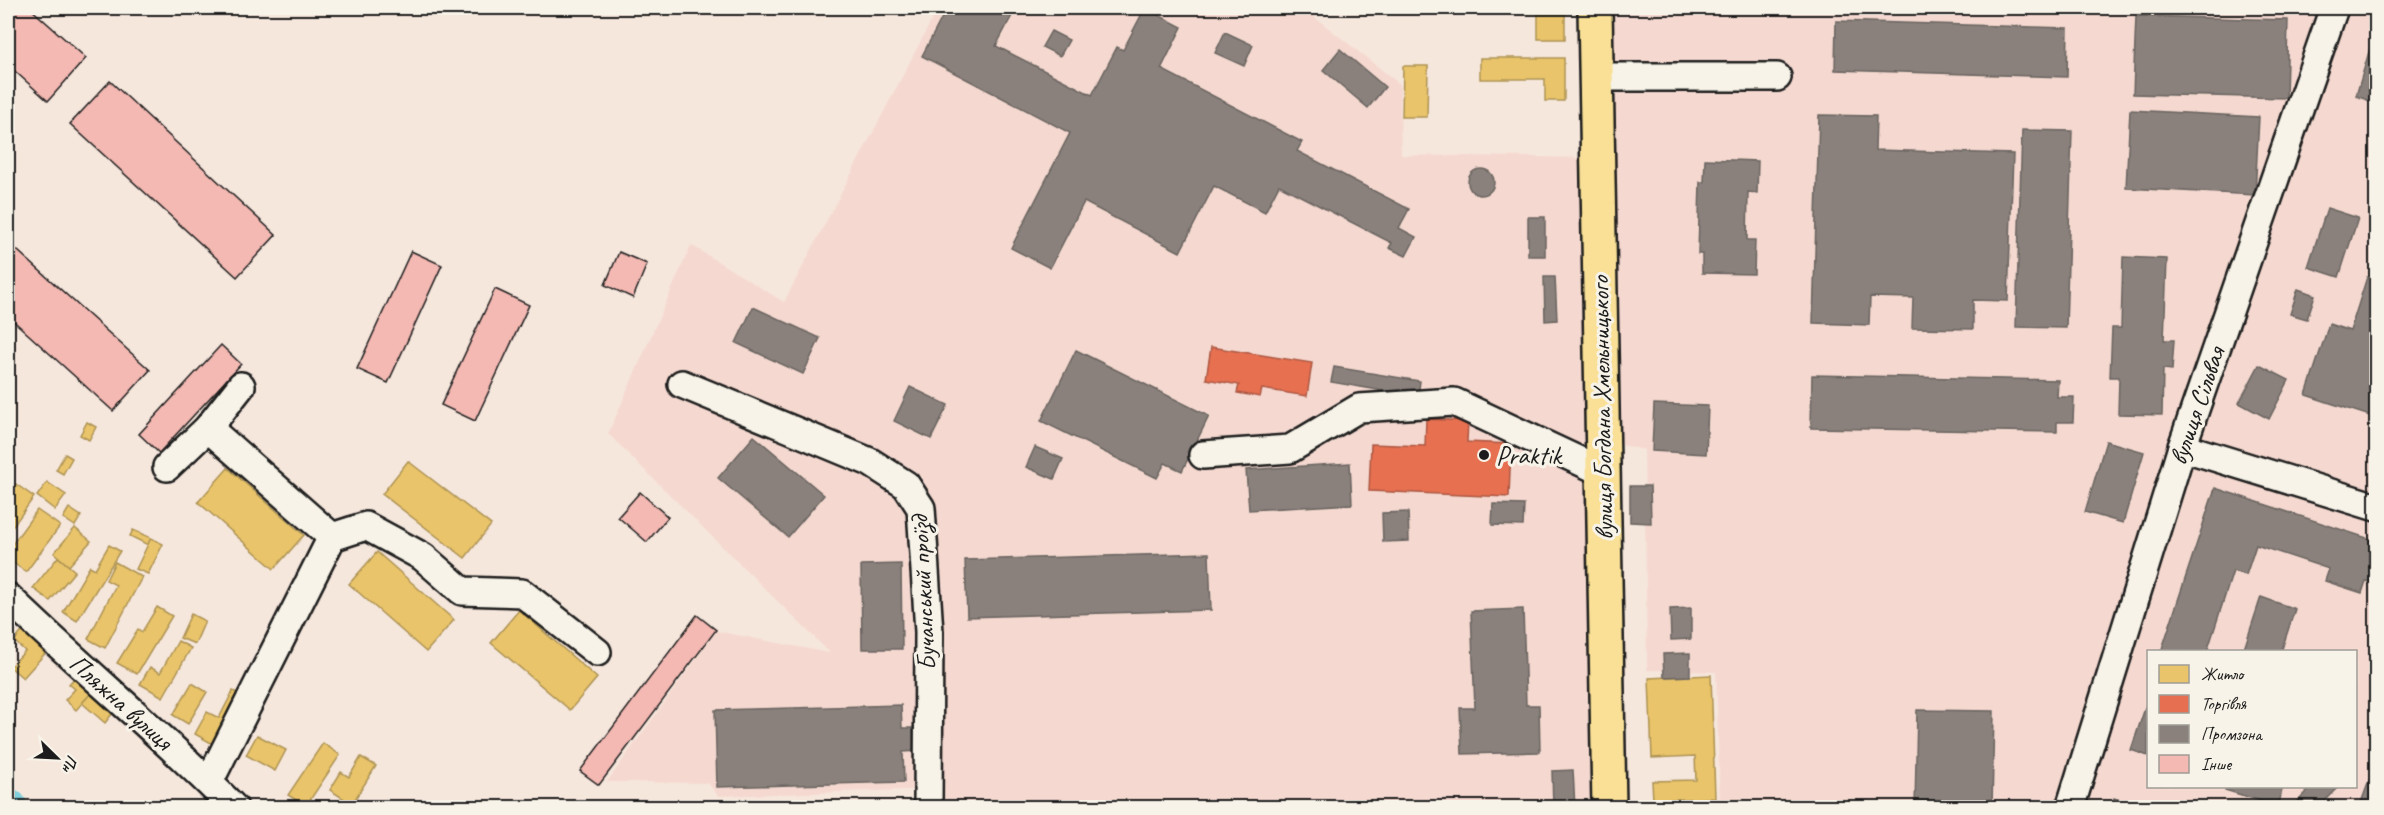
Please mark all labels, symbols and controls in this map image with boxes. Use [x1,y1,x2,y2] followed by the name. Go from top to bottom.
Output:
[1583,274,1621,540] street label: вулиця Богдана Хмельницького
[2161,341,2233,469] street label: вулиця Сільвая
[1496,439,1564,472] place label: Praktik
[1477,448,1491,462] marker: Praktik
[902,512,945,671] street label: Бучанський проїзд
[62,647,181,758] street label: Пляжна вулиця
[2147,650,2357,788] legend
[2201,663,2245,685] text: Житло
[2201,693,2248,715] text: Торгівля
[2201,723,2263,745] text: Промзона
[27,728,87,788] north arrow
[57,752,82,776] text: Пн
[2201,753,2232,775] text: Інше

